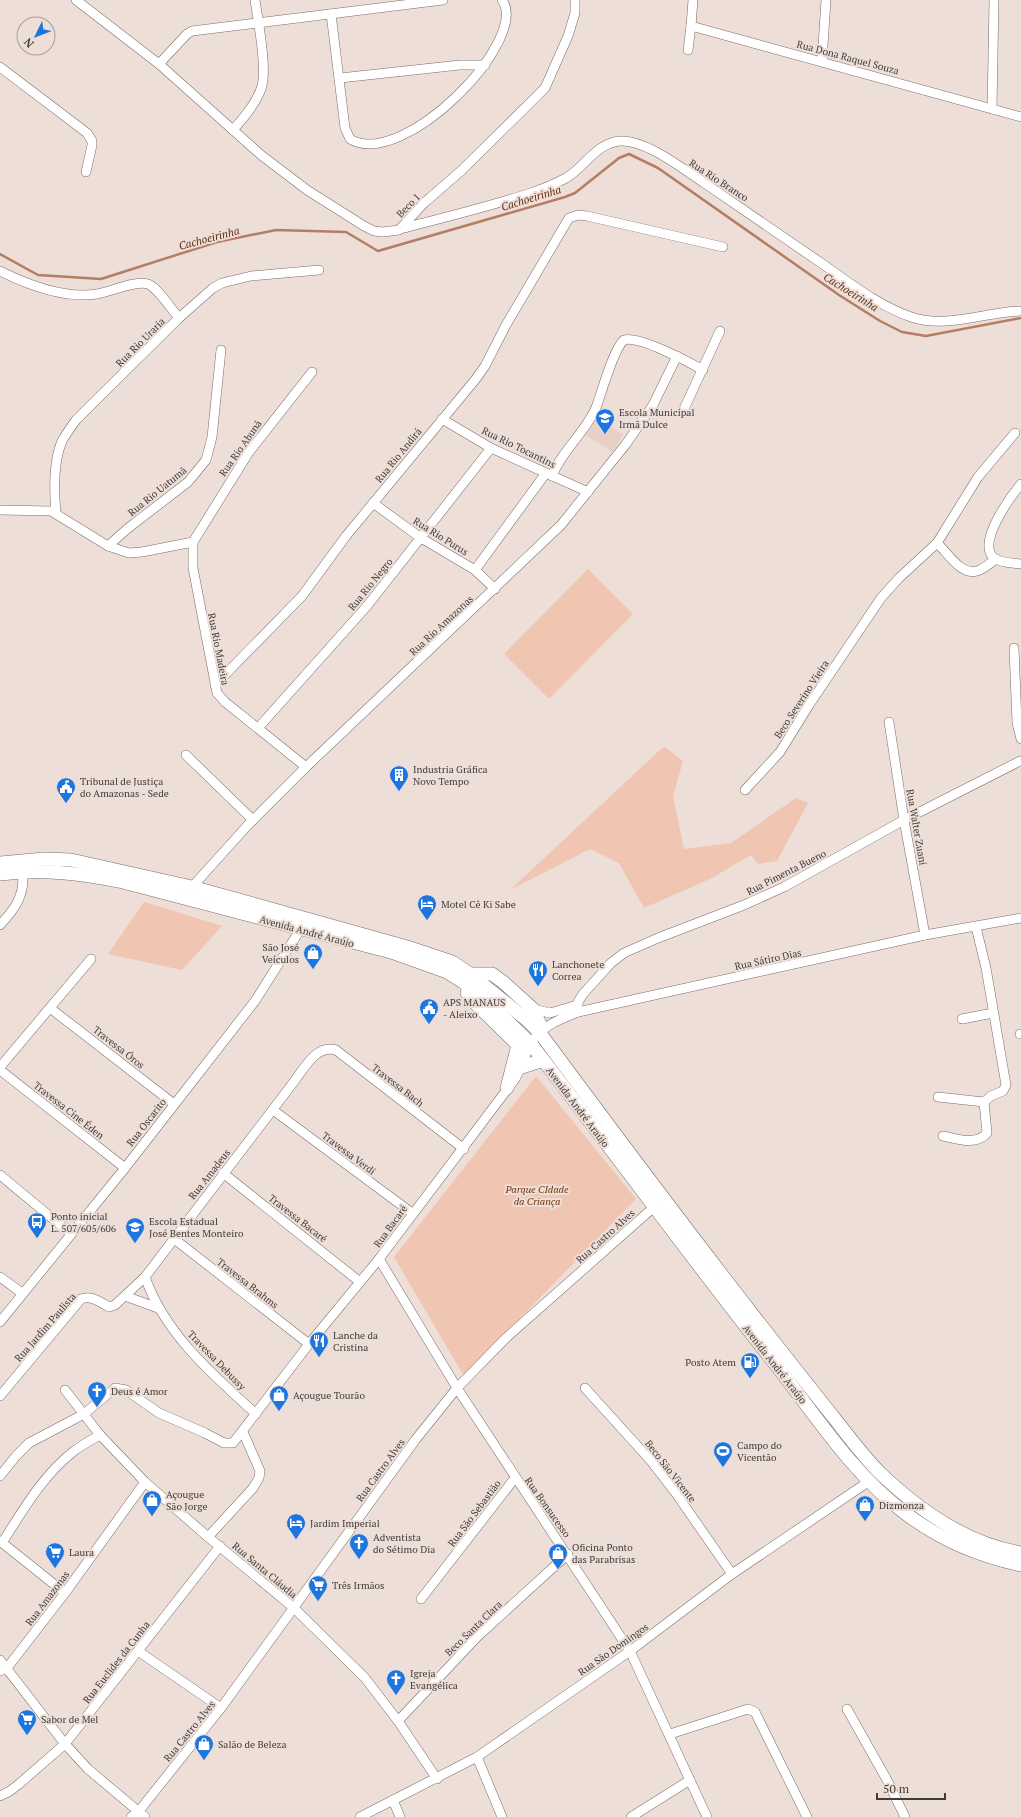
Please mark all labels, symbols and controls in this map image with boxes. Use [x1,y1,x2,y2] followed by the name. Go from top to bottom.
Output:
[16,16,56,56] north arrow
[20,35,37,51] text: N
[795,38,900,77] street label: Rua Dona Raquel Souza
[687,156,751,205] street label: Rua Rio Branco
[499,182,563,214] water label: Cachoeirinha
[394,190,423,220] street label: Beco 1
[177,223,241,253] water label: Cachoeirinha
[821,270,881,314] water label: Cachoeirinha
[113,315,168,370] street label: Rua Rio Uraria
[619,406,694,431] place label: Escola Municipal Irmã Dulce
[594,407,616,435] school or university icon: Escola Municipal Irmã Dulce
[216,418,265,479] street label: Rua Rio Abunã
[480,424,558,471] street label: Rua Rio Tocantins
[372,425,425,485] street label: Rua Rio Andirá
[125,464,189,519] street label: Rua Rio Uatumã
[411,514,471,559] street label: Rua Rio Purus
[345,555,396,613] street label: Rua Rio Negro
[407,592,476,658] street label: Rua Río Amazonas
[205,612,232,686] street label: Rua Rio Madeira
[771,658,832,741] street label: Beco Severino Vieira
[413,763,488,788] place label: Industria Gráfica Novo Tempo
[388,764,410,792] building icon: Industria Gráfica Novo Tempo
[80,775,169,800] place label: Tribunal de Justiça do Amazonas - Sede
[55,776,77,804] public building icon: Tribunal de Justiça do Amazonas - Sede
[903,788,930,866] street label: Rua Walter Zuani
[744,847,829,898] street label: Rua Pimenta Bueno
[416,893,438,921] hotel icon: Motel Cê Ki Sabe
[441,898,516,911] place label: Motel Cê Ki Sabe
[258,913,356,950] street label: Avenida André Araújo
[262,941,299,966] place label: São José Veículos
[302,942,324,970] shop icon: São José Veículos
[733,946,803,973] street label: Rua Sátiro Dias
[552,958,604,983] place label: Lanchonete Correa
[527,959,549,987] restaurant icon: Lanchonete Correa
[443,996,505,1021] place label: APS MANAUS - Aleixo
[418,997,440,1025] public building icon: APS MANAUS - Aleixo
[90,1023,147,1072] street label: Travessa Óros
[369,1061,426,1110] street label: Travessa Bach
[543,1065,612,1150] street label: Avenida André Araújo
[31,1079,107,1142] street label: Travessa Cine Éden
[124,1095,169,1149] street label: Rua Oscarito
[319,1129,378,1178] street label: Travessa Verdi
[186,1146,233,1202] street label: Rua Amadeus
[505,1183,569,1208] park label: Parque CIdade da Criança
[266,1192,330,1245] street label: Travessa Bacaré
[371,1203,410,1250] street label: Rua Bacaré
[573,1207,637,1266] street label: Rua Castro Alves
[51,1210,117,1235] place label: Ponto inicial L. 507/605/606
[26,1211,48,1239] bus stop icon: Ponto inicial L. 507/605/606
[149,1215,244,1240] place label: Escola Estadual José Bentes Monteiro
[124,1216,146,1244] school or university icon: Escola Estadual José Bentes Monteiro
[214,1255,281,1312] street label: Travessa Brahms
[12,1290,79,1365] street label: Rua Jardim Paulista
[740,1322,810,1407] street label: Avenida André Araújo
[185,1328,249,1394] street label: Travessa Debussy
[333,1329,378,1354] place label: Lanche da Cristina
[308,1330,330,1358] restaurant icon: Lanche da Cristina
[739,1351,761,1379] fuel station icon: Posto Atem
[685,1356,736,1369] place label: Posto Atem
[86,1380,108,1408] church icon: Deus é Amor
[268,1384,290,1412] shop icon: Açougue Tourão
[111,1385,168,1398] place label: Deus é Amor
[293,1389,365,1402] place label: Açougue Tourão
[353,1436,408,1504] street label: Rua Castro Alves
[642,1437,699,1505] street label: Beco São Vicente
[737,1439,782,1464] place label: Campo do Vicentão
[712,1440,734,1468] sports icon: Campo do Vicentão
[522,1474,574,1540] street label: Rua Bonsucesso
[445,1477,504,1549] street label: Rua São Sebastião
[166,1488,207,1513] place label: Açougue São Jorge
[141,1489,163,1517] shop icon: Açougue São Jorge
[854,1494,876,1522] shop icon: Dizmonza
[879,1499,924,1512] place label: Dizmonza
[285,1512,307,1540] hotel icon: Jardim Imperial
[310,1517,380,1530] place label: Jardim Imperial
[373,1531,435,1556] place label: Adventista do Sétimo Dia
[348,1532,370,1560] church icon: Adventista do Sétimo Dia
[229,1539,300,1601] street label: Rua Santa Cláudia
[44,1541,66,1569] supermarket icon: Laura
[572,1541,635,1566] place label: Oficina Ponto das Parabrisas
[547,1542,569,1570] shop icon: Oficina Ponto das Parabrisas
[69,1546,94,1559] place label: Laura
[22,1568,72,1628] street label: Rua Amazonas
[307,1574,329,1602] supermarket icon: Três Irmãos
[332,1579,384,1592] place label: Três Irmãos
[442,1598,505,1659] street label: Beco Santa Clara
[80,1618,153,1706] street label: Rua Euclides da Cunha
[575,1620,651,1679] street label: Rua São Domingos
[410,1667,458,1692] place label: Igreja Evangélica
[385,1668,407,1696] church icon: Igreja Evangélica
[161,1698,218,1764] street label: Rua Castro Alves
[16,1708,38,1736] supermarket icon: Sabor de Mel
[41,1713,98,1726] place label: Sabor de Mel
[193,1733,215,1761] shop icon: Salão de Beleza
[218,1738,286,1751] place label: Salão de Beleza
[877,1775,945,1801] scale bar
[883,1781,910,1796] text: 50 m

